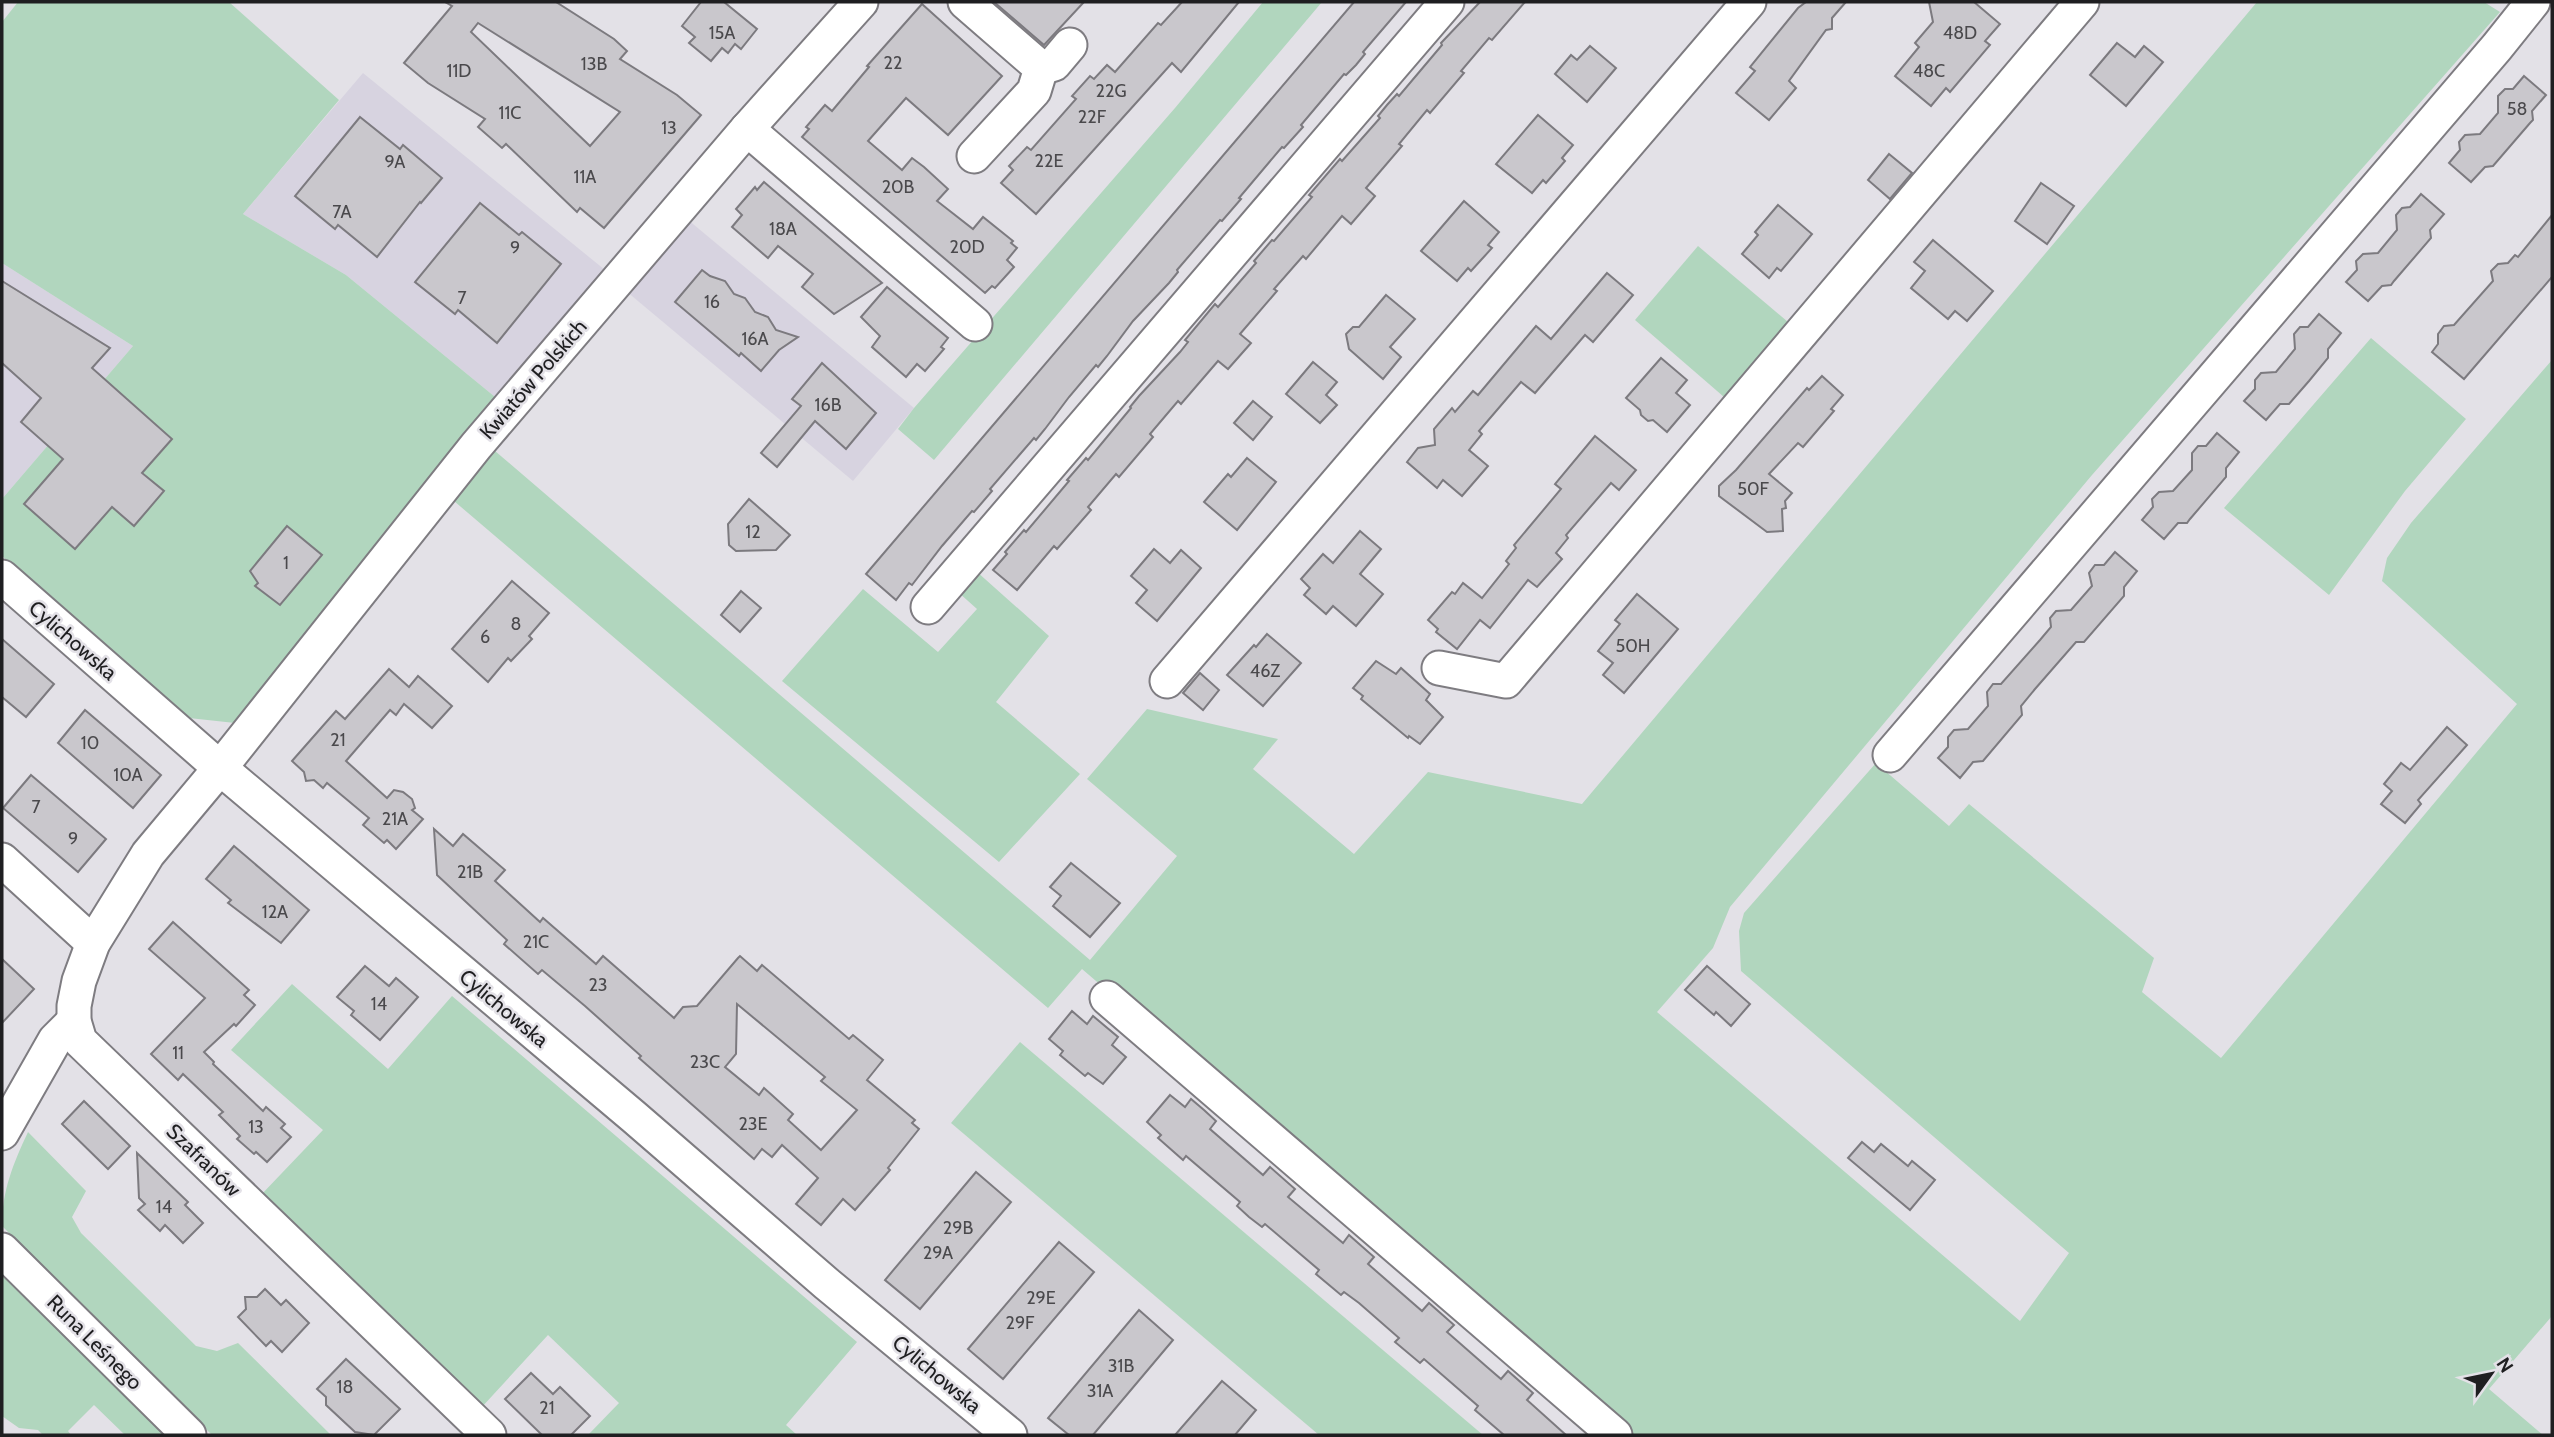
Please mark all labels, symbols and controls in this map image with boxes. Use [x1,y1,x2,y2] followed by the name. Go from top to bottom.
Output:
[709,22,735,44] house number: 15A
[1943,22,1977,44] house number: 48D
[884,52,902,74] house number: 22
[581,53,607,75] house number: 13B
[447,60,471,82] house number: 11D
[1913,60,1945,82] house number: 48C
[1096,80,1126,102] house number: 22G
[2507,98,2527,120] house number: 58
[499,102,521,124] house number: 11C
[1078,106,1107,128] house number: 22F
[661,117,677,139] house number: 13
[1035,150,1063,172] house number: 22E
[385,151,405,173] house number: 9A
[574,166,596,188] house number: 11A
[882,176,915,198] house number: 20B
[332,201,352,223] house number: 7A
[769,218,797,240] house number: 18A
[949,236,985,258] house number: 20D
[510,237,520,259] house number: 9
[457,287,467,309] house number: 7
[704,291,720,313] house number: 16
[474,314,592,444] street label: Kwiatów Polskich
[741,328,769,350] house number: 16A
[815,394,842,416] house number: 16B
[1737,478,1769,500] house number: 50F
[745,521,761,543] house number: 12
[283,552,289,574] house number: 1
[24,595,122,685] street label: Cylichowska
[511,613,521,635] house number: 8
[480,626,490,648] house number: 6
[1615,635,1651,657] house number: 50H
[1250,660,1280,682] house number: 46Z
[330,729,346,751] house number: 21
[81,732,99,754] house number: 10
[113,764,143,786] house number: 10A
[31,796,41,818] house number: 7
[382,808,408,830] house number: 21A
[68,828,78,850] house number: 9
[457,861,483,883] house number: 21B
[262,901,288,923] house number: 12A
[523,931,549,953] house number: 21C
[454,964,554,1052] street label: Cylichowska
[588,974,608,996] house number: 23
[371,993,387,1015] house number: 14
[172,1042,184,1064] house number: 11
[690,1051,720,1073] house number: 23C
[738,1113,768,1135] house number: 23E
[248,1116,264,1138] house number: 13
[162,1118,246,1202] street label: Szafranów
[156,1196,172,1218] house number: 14
[943,1217,973,1239] house number: 29B
[923,1242,953,1264] house number: 29A
[1026,1287,1056,1309] house number: 29E
[42,1289,148,1395] street label: Runa Leśnego
[1005,1312,1035,1334] house number: 29F
[887,1330,987,1418] street label: Cylichowska
[2456,1339,2526,1409] north arrow
[2492,1353,2518,1377] text: N
[1108,1355,1134,1377] house number: 31B
[337,1376,353,1398] house number: 18
[1087,1380,1113,1402] house number: 31A
[539,1397,555,1419] house number: 21

